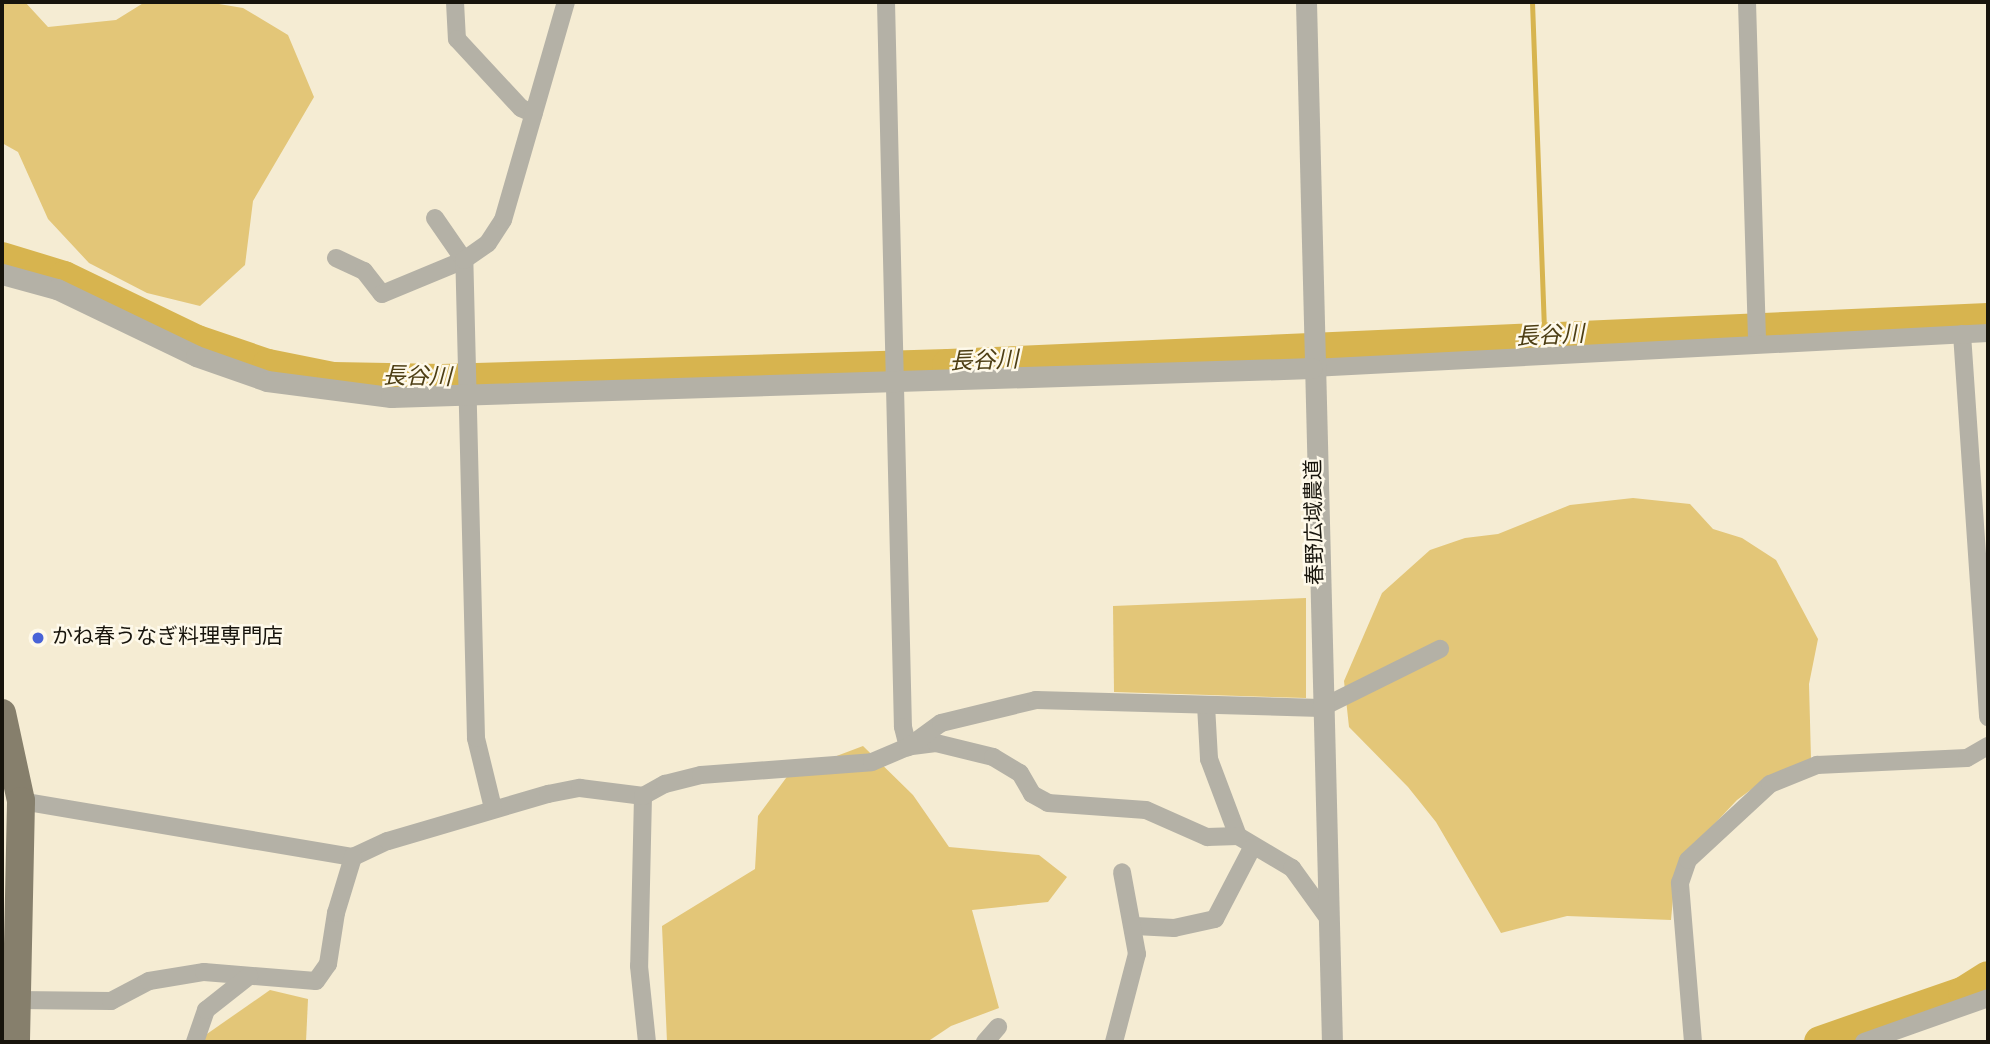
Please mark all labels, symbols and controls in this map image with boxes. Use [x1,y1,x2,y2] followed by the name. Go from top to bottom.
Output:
[1515,322,1585,354] water label: 長谷川
[949,348,1019,378] water label: 長谷川
[382,365,452,393] water label: 長谷川
[1302,459,1330,585] street label: 春野広域農道
[52,625,283,651] place label: かね春うなぎ料理専門店
[30,630,46,646] marker: かね春うなぎ料理専門店

